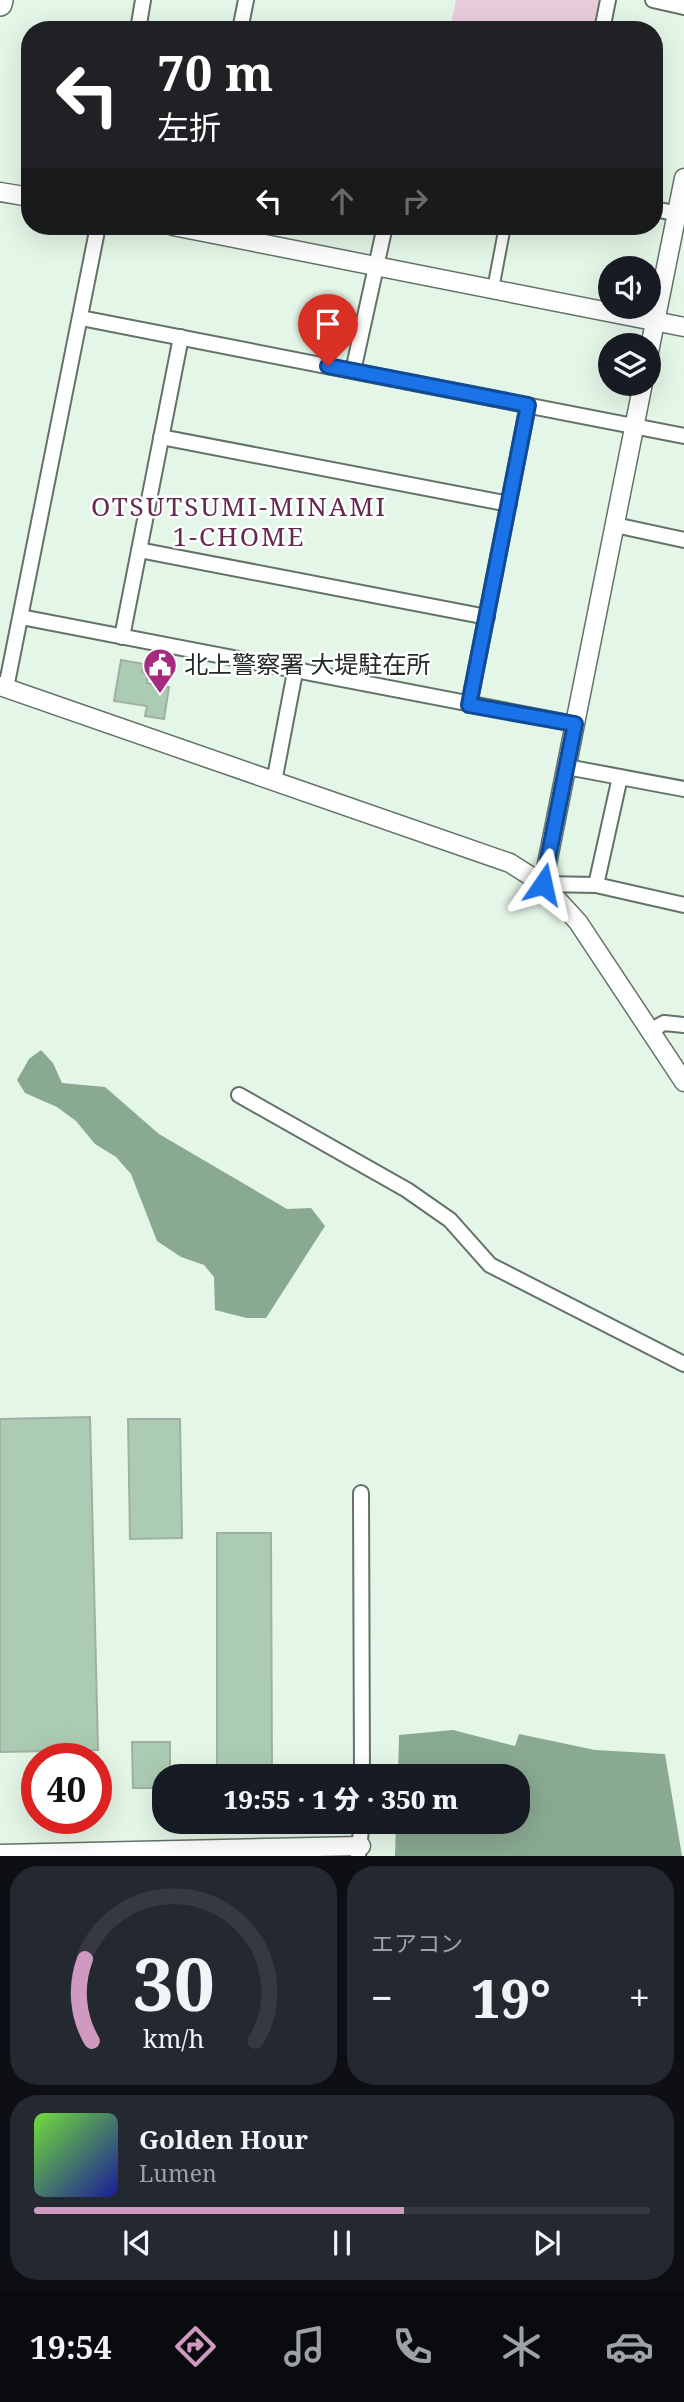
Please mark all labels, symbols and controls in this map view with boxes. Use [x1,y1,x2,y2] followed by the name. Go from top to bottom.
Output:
[157,39,273,105] text: 70 m
[42,49,133,140] icon: left
[157,105,221,148] text: 左折
[250,182,288,220] icon: left
[323,182,361,220] icon: ahead
[396,182,434,220] icon: right
[598,256,661,396] map controls
[598,256,661,319] button: sound
[298,294,358,366] pin
[309,305,347,343] icon: arrive
[598,333,661,396] button: layers
[91,488,387,554] district label: OTSUTSUMI-MINAMI 1-CHOME
[141,646,179,695] public building icon: 北上警察署 大堤駐在所
[184,647,430,680] place label: 北上警察署 大堤駐在所
[506,847,580,921] position arrow
[21,1743,112,1834] speed limit sign: 40
[224,1781,458,1817] text: 19:55 · 1 分 · 350 m
[371,1927,463,1959] text: エアコン
[132,1934,215,2033] text: 30
[471,1962,551,2033] text: 19°
[371,1971,393,2023] text: −
[629,1971,650,2023] text: +
[143,2021,204,2055] text: km/h
[139,2121,308,2157] text: Golden Hour
[139,2157,217,2189] text: Lumen
[118,2224,156,2262] icon: previous
[323,2224,361,2262] icon: pause
[528,2224,566,2262] icon: next
[171,2322,220,2371] icon: directions
[280,2322,329,2371] icon: music
[388,2322,437,2371] icon: phone
[497,2322,546,2371] icon: climate
[605,2322,654,2371] icon: car
[30,2325,112,2368] text: 19:54

